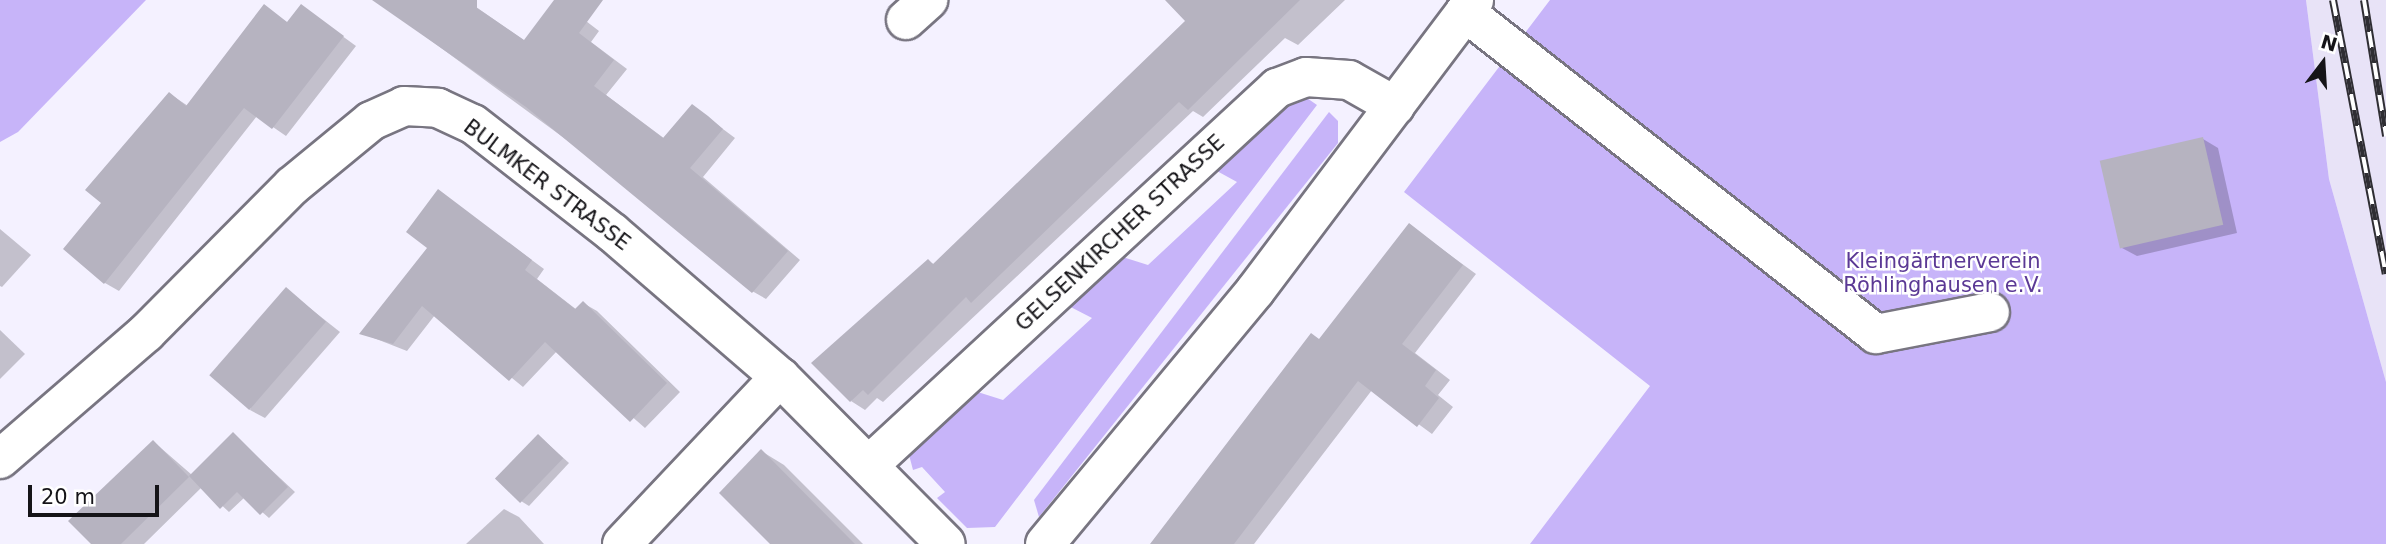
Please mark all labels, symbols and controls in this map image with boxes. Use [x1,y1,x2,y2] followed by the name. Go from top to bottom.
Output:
[2288,28,2358,98] north arrow
[2318,30,2340,56] text: N
[459,114,635,256] street label: BULMKER STRASSE
[1010,130,1230,336] street label: GELSENKIRCHER STRASSE
[1843,248,2043,298] park label: Kleingärtnerverein Röhlinghausen e.V.
[32,470,163,514] scale bar
[41,485,95,509] text: 20 m

